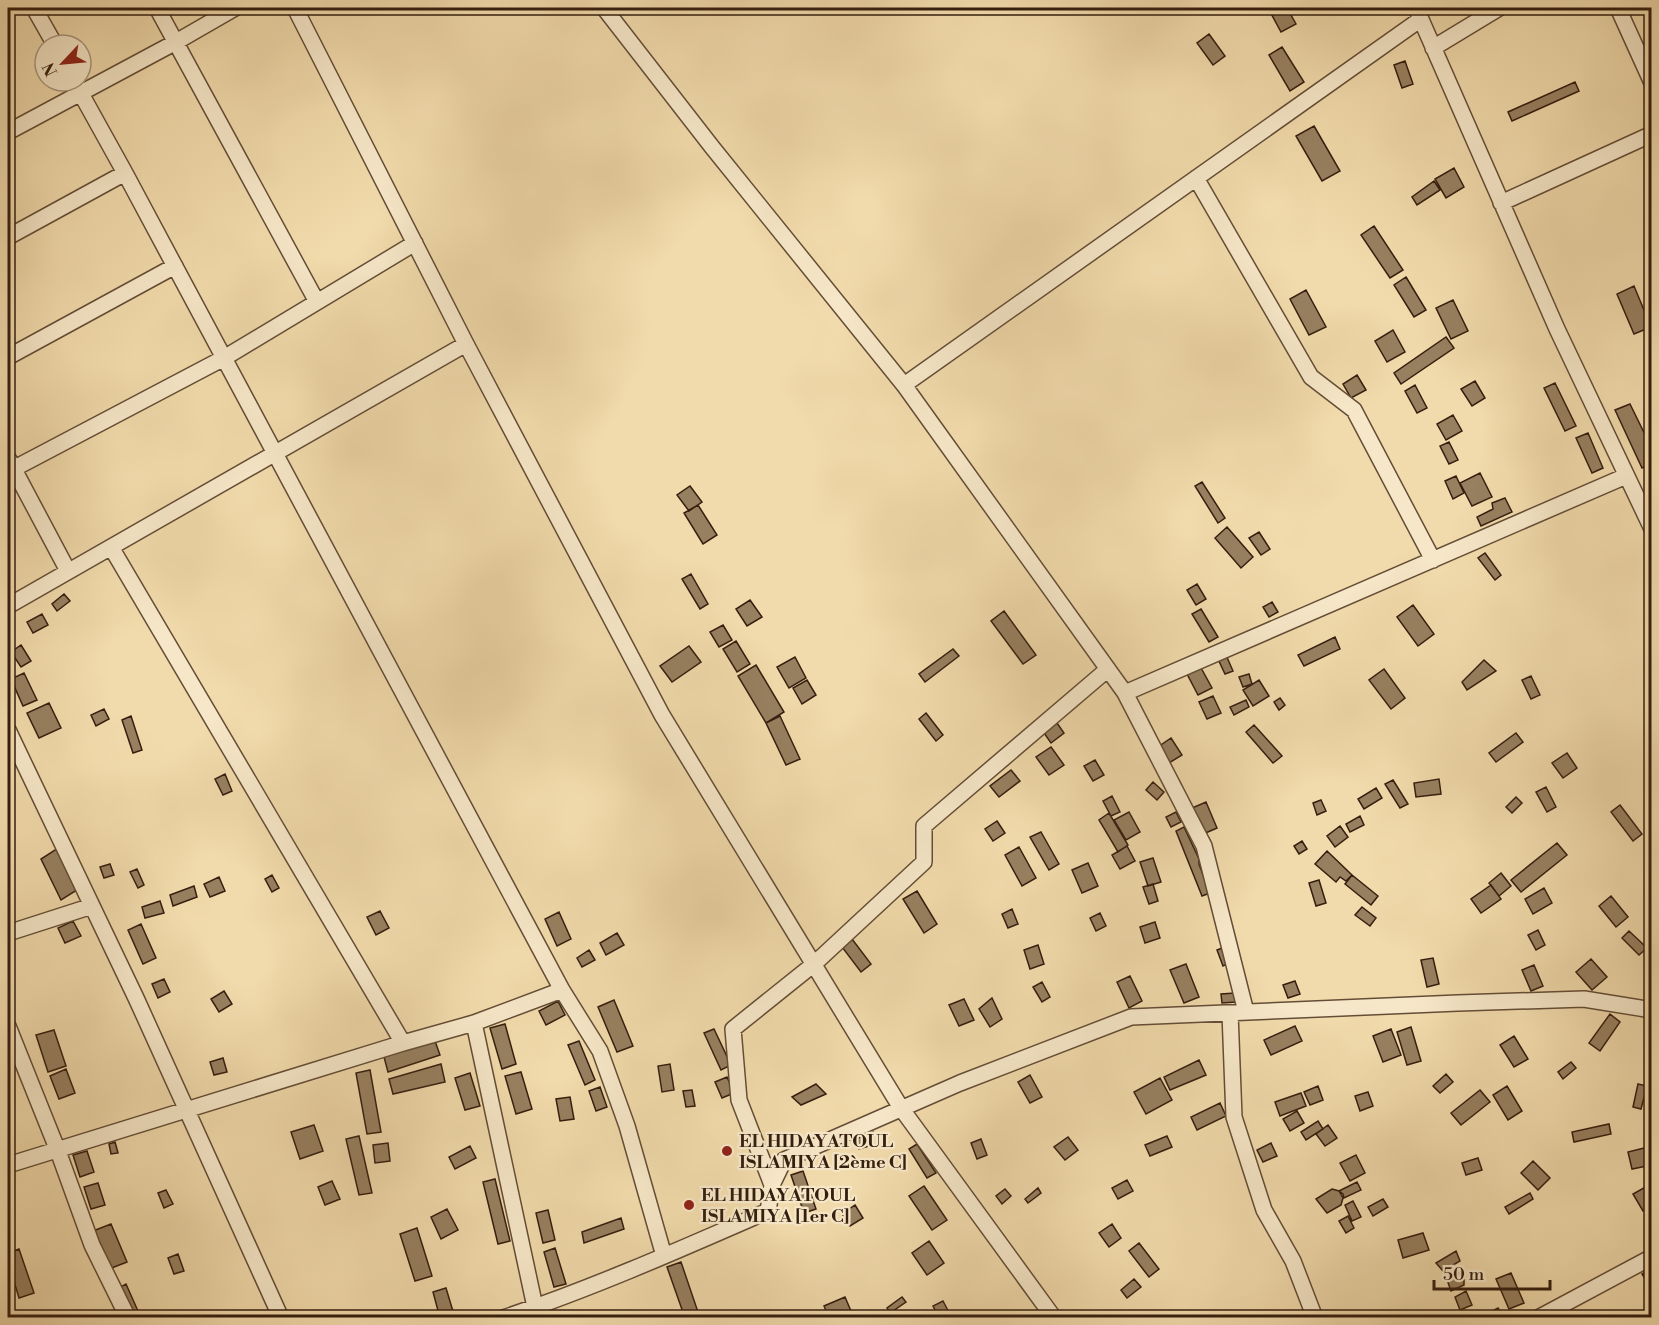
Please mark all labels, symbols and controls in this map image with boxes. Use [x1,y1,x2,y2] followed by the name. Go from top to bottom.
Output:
[33,33,93,93] north arrow
[39,59,62,79] text: N
[739,1130,907,1174] place label: EL HIDAYATOUL ISLAMIYA [2ème C]
[720,1144,734,1158] marker: EL HIDAYATOUL ISLAMIYA [2ème C]
[701,1184,855,1228] place label: EL HIDAYATOUL ISLAMIYA [1er C]
[682,1198,696,1212] marker: EL HIDAYATOUL ISLAMIYA [1er C]
[1434,1253,1550,1291] scale bar
[1443,1263,1485,1286] text: 50 m

